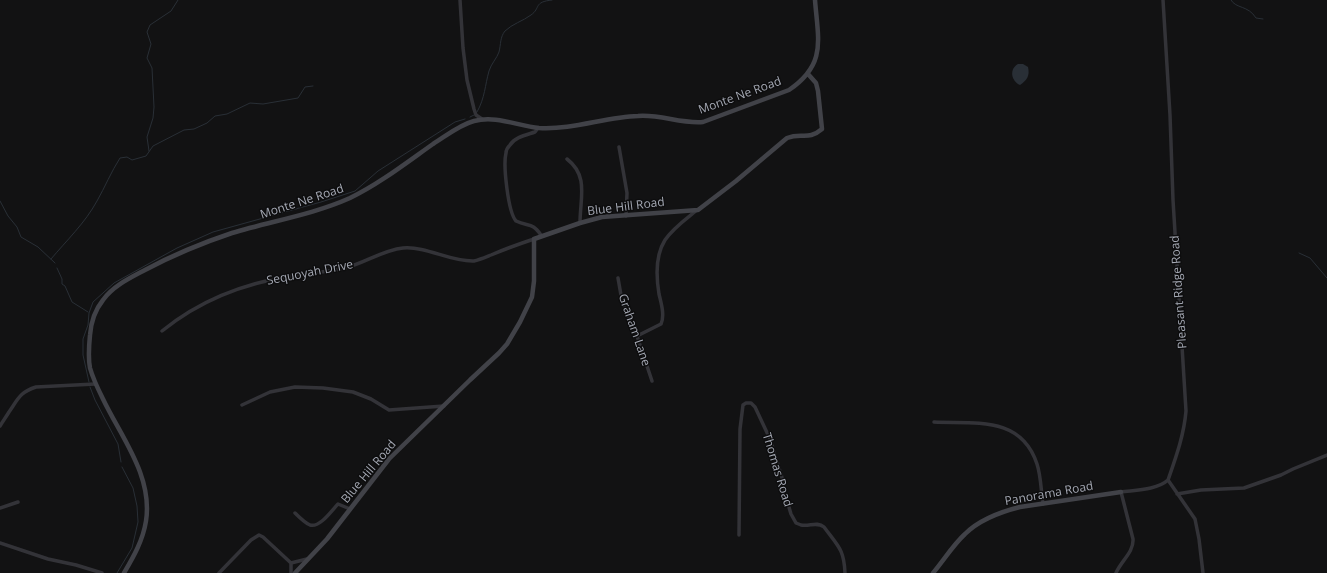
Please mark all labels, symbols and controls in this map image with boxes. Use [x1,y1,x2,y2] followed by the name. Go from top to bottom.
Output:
[697,74,783,118] street label: Monte Ne Road
[258,182,346,222] street label: Monte Ne Road
[587,195,665,219] street label: Blue Hill Road
[1168,235,1190,349] street label: Pleasant Ridge Road
[266,258,354,288] street label: Sequoyah Drive
[615,292,653,368] street label: Graham Lane
[759,431,795,509] street label: Thomas Road
[339,438,399,506] street label: Blue Hill Road
[1004,479,1094,509] street label: Panorama Road

